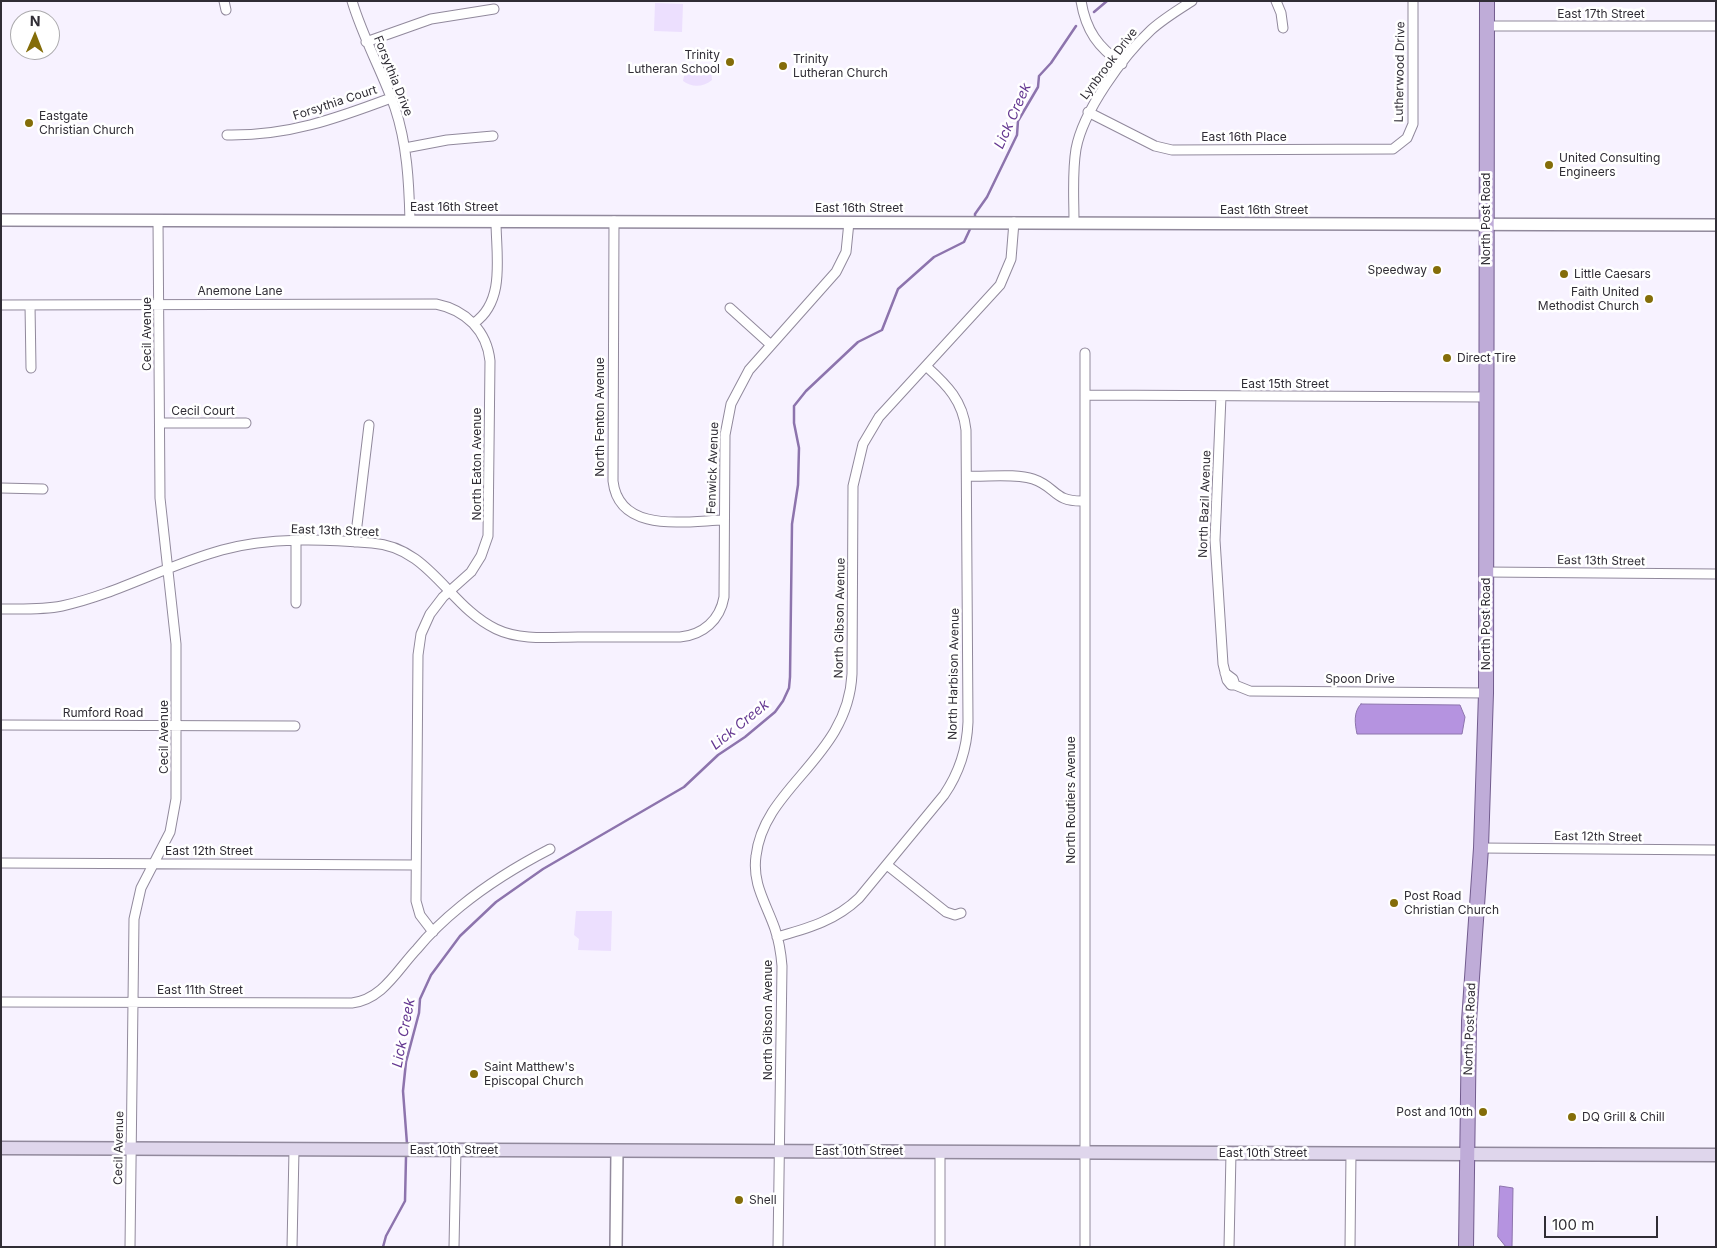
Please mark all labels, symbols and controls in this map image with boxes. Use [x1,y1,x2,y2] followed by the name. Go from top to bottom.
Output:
[1557,7,1645,21] street label: East 17th Street
[10,10,60,60] north arrow
[30,12,41,29] text: N
[1392,21,1408,123] street label: Lutherwood Drive
[1077,25,1141,103] street label: Lynbrook Drive
[370,34,416,118] street label: Forsythia Drive
[627,48,720,76] place label: Trinity Lutheran School
[793,52,888,80] place label: Trinity Lutheran Church
[724,56,736,68] marker: Trinity Lutheran School
[777,60,789,72] marker: Trinity Lutheran Church
[991,81,1035,151] water label: Lick Creek
[291,83,379,123] street label: Forsythia Court
[39,109,134,137] place label: Eastgate Christian Church
[23,117,35,129] marker: Eastgate Christian Church
[1201,130,1287,144] street label: East 16th Place
[1559,151,1660,179] place label: United Consulting Engineers
[1543,159,1555,171] marker: United Consulting Engineers
[1479,173,1493,265] street label: North Post Road
[410,200,498,214] street label: East 16th Street
[815,201,903,215] street label: East 16th Street
[1220,203,1308,217] street label: East 16th Street
[1367,263,1427,277] place label: Speedway
[1431,264,1443,276] marker: Speedway
[1574,267,1651,281] place label: Little Caesars
[1558,268,1570,280] marker: Little Caesars
[197,284,283,298] street label: Anemone Lane
[1538,285,1639,313] place label: Faith United Methodist Church
[1643,293,1655,305] marker: Faith United Methodist Church
[140,297,154,371] street label: Cecil Avenue
[1457,351,1516,365] place label: Direct Tire
[1441,352,1453,364] marker: Direct Tire
[593,357,607,477] street label: North Fenton Avenue
[1241,377,1329,391] street label: East 15th Street
[171,404,235,418] street label: Cecil Court
[470,408,484,520] street label: North Eaton Avenue
[704,422,722,514] street label: Fenwick Avenue
[1196,450,1214,558] street label: North Bazil Avenue
[291,522,379,540] street label: East 13th Street
[1557,553,1645,569] street label: East 13th Street
[832,558,848,678] street label: North Gibson Avenue
[1479,578,1493,670] street label: North Post Road
[946,608,962,740] street label: North Harbison Avenue
[1325,672,1395,686] street label: Spoon Drive
[708,696,772,754] water label: Lick Creek
[157,700,171,774] street label: Cecil Avenue
[63,706,143,720] street label: Rumford Road
[1064,736,1078,864] street label: North Routiers Avenue
[1554,829,1642,845] street label: East 12th Street
[165,844,253,858] street label: East 12th Street
[1404,889,1499,917] place label: Post Road Christian Church
[1388,897,1400,909] marker: Post Road Christian Church
[761,960,775,1080] street label: North Gibson Avenue
[1461,982,1479,1076] street label: North Post Road
[157,983,243,997] street label: East 11th Street
[389,997,419,1069] water label: Lick Creek
[484,1060,584,1088] place label: Saint Matthew's Episcopal Church
[468,1068,480,1080] marker: Saint Matthew's Episcopal Church
[1396,1105,1473,1119] place label: Post and 10th
[1477,1106,1489,1118] marker: Post and 10th
[1582,1110,1665,1124] place label: DQ Grill & Chill
[111,1111,127,1185] street label: Cecil Avenue
[1566,1111,1578,1123] marker: DQ Grill & Chill
[410,1143,498,1157] street label: East 10th Street
[815,1144,903,1158] street label: East 10th Street
[1219,1146,1307,1160] street label: East 10th Street
[749,1193,777,1207] place label: Shell
[733,1194,745,1206] marker: Shell
[1547,1206,1661,1238] scale bar
[1552,1215,1594,1234] text: 100 m

